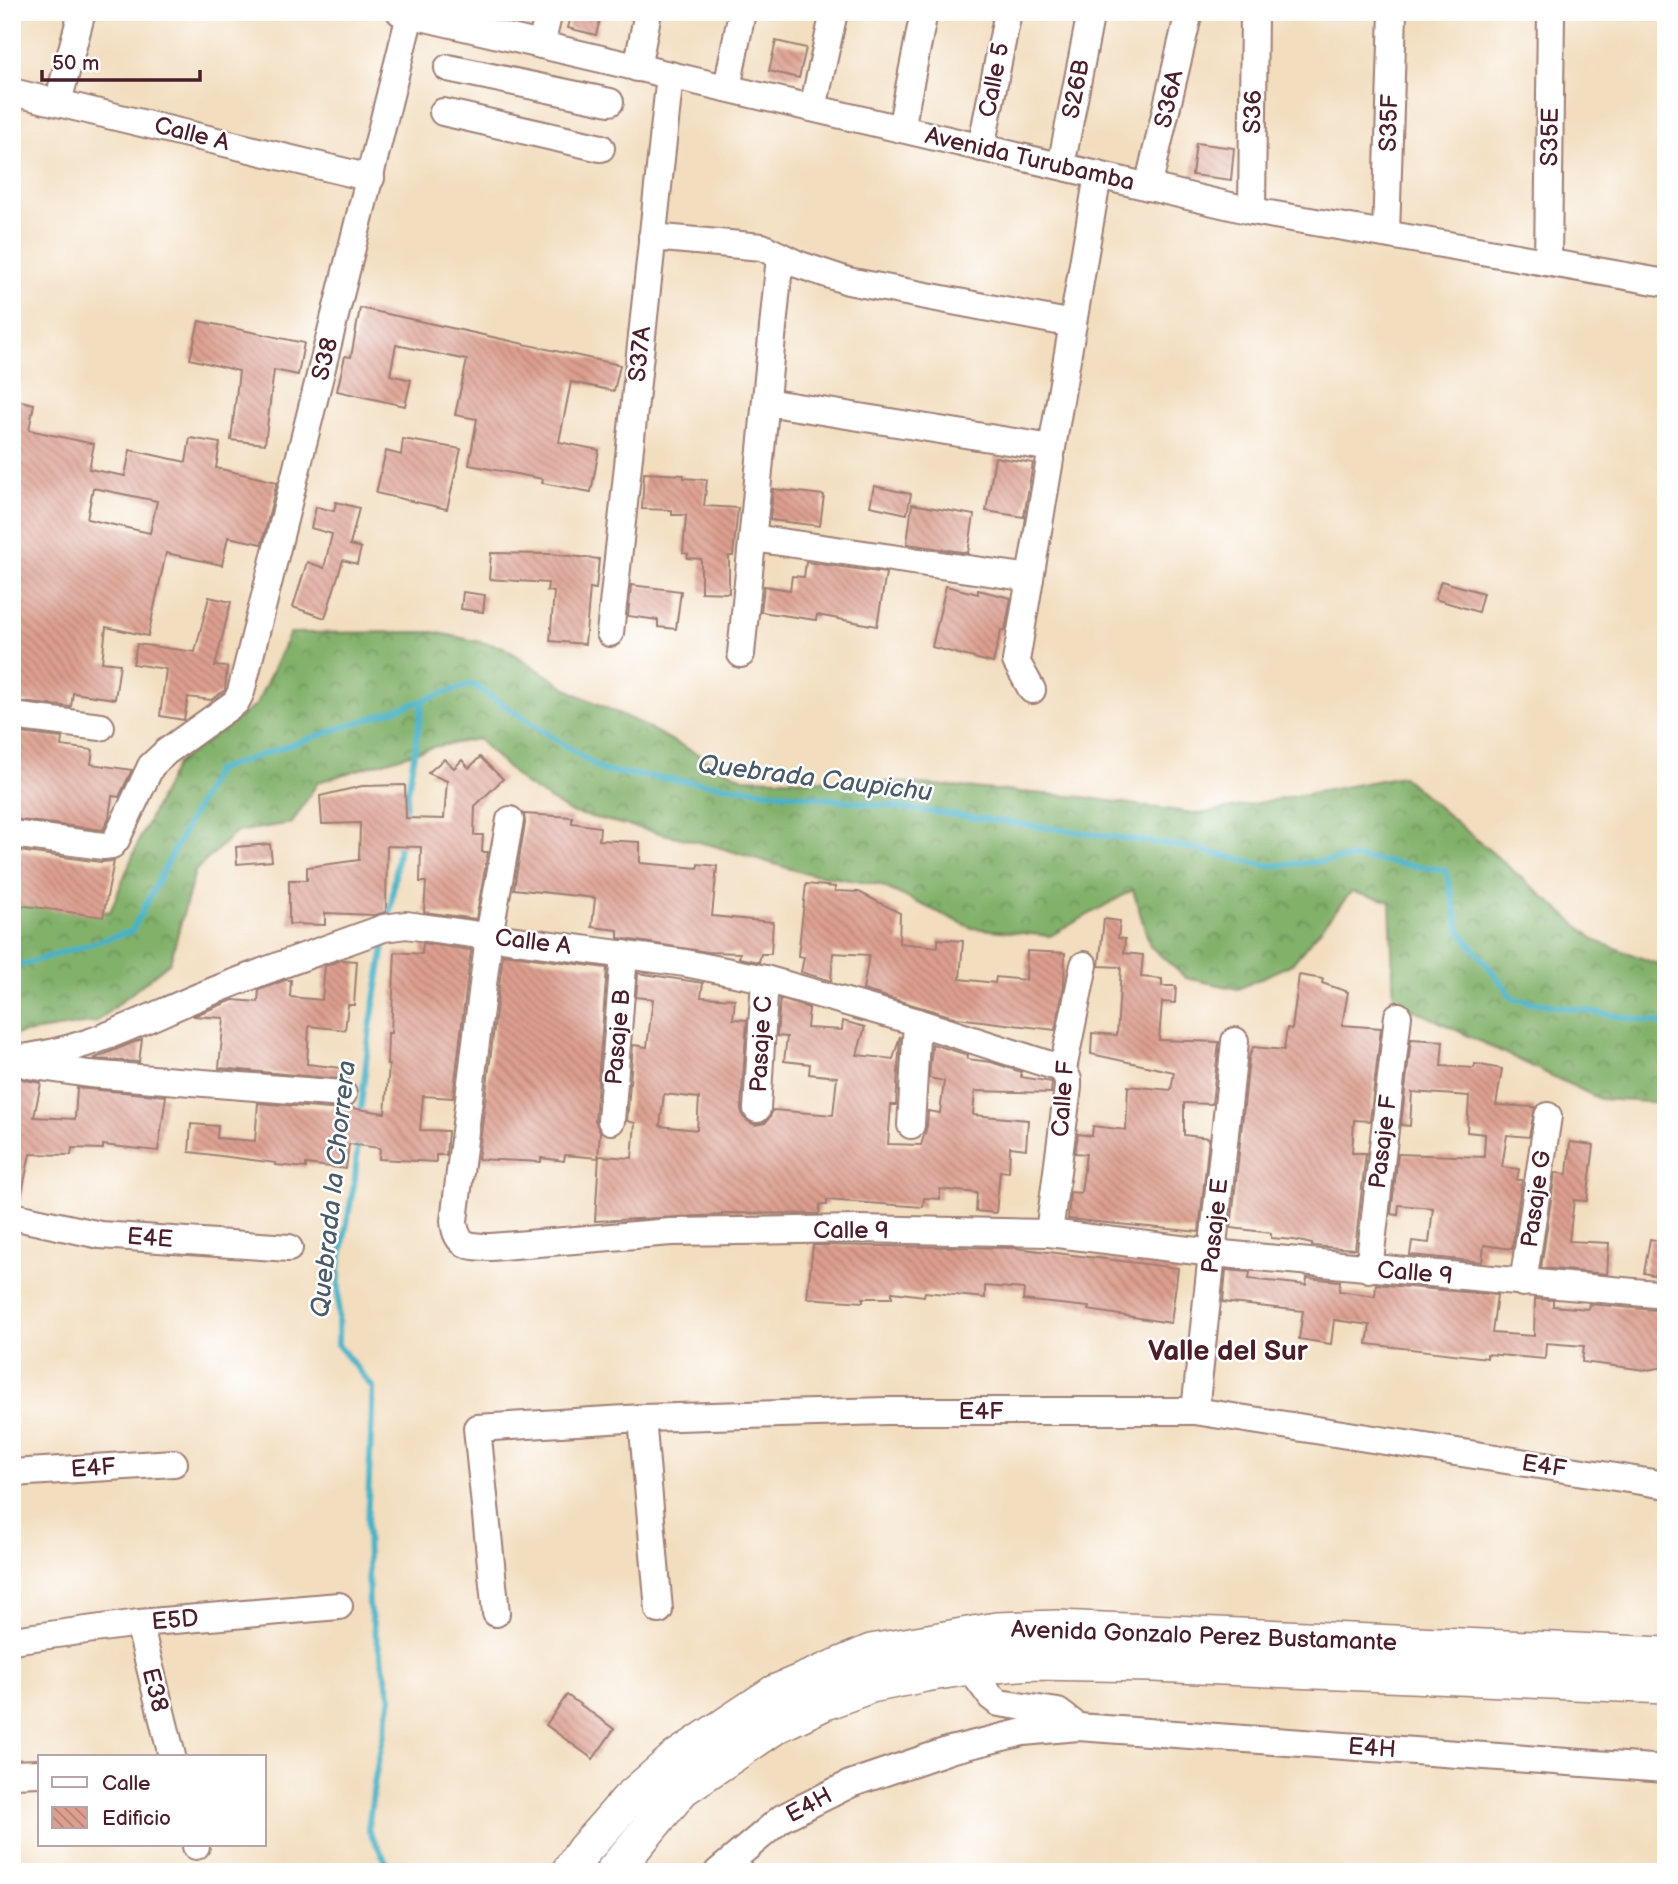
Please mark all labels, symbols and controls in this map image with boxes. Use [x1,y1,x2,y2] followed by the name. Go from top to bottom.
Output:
[42,38,200,82] scale bar
[973,40,1015,120] street label: Calle 5
[52,51,99,76] text: 50 m
[1056,57,1096,121] street label: S26B
[1148,67,1190,131] street label: S36A
[1238,90,1268,134] street label: S36
[1374,93,1405,152] street label: S35F
[1535,107,1565,167] street label: S35E
[151,111,233,157] street label: Calle A
[922,121,1138,197] street label: Avenida Turubamba
[623,324,657,383] street label: S37A
[306,334,344,384] street label: S38
[696,749,934,809] water label: Quebrada Caupichu
[493,923,573,961] street label: Calle A
[599,988,637,1086] street label: Pasaje B
[744,995,778,1093] street label: Pasaje C
[305,1059,363,1319] water label: Quebrada la Chorrera
[1046,1059,1080,1138] street label: Calle F
[1363,1093,1403,1190] street label: Pasaje F
[1515,1149,1557,1249] street label: Pasaje G
[1196,1177,1234,1275] street label: Pasaje E
[813,1216,889,1245] street label: Calle 9
[126,1222,174,1254] street label: E4E
[1376,1255,1454,1291] street label: Calle 9
[1148,1335,1309,1368] district label: Valle del Sur
[959,1397,1004,1426] street label: E4F
[1520,1448,1569,1484] street label: E4F
[70,1452,117,1484] street label: E4F
[150,1604,200,1636] street label: E5D
[1010,1615,1398,1657] street label: Avenida Gonzalo Perez Bustamante
[136,1665,174,1715] street label: E38
[1347,1732,1397,1764] street label: E4H
[38,1755,266,1846] legend
[102,1771,151,1796] text: Calle
[781,1781,837,1829] street label: E4H
[102,1806,171,1831] text: Edificio

